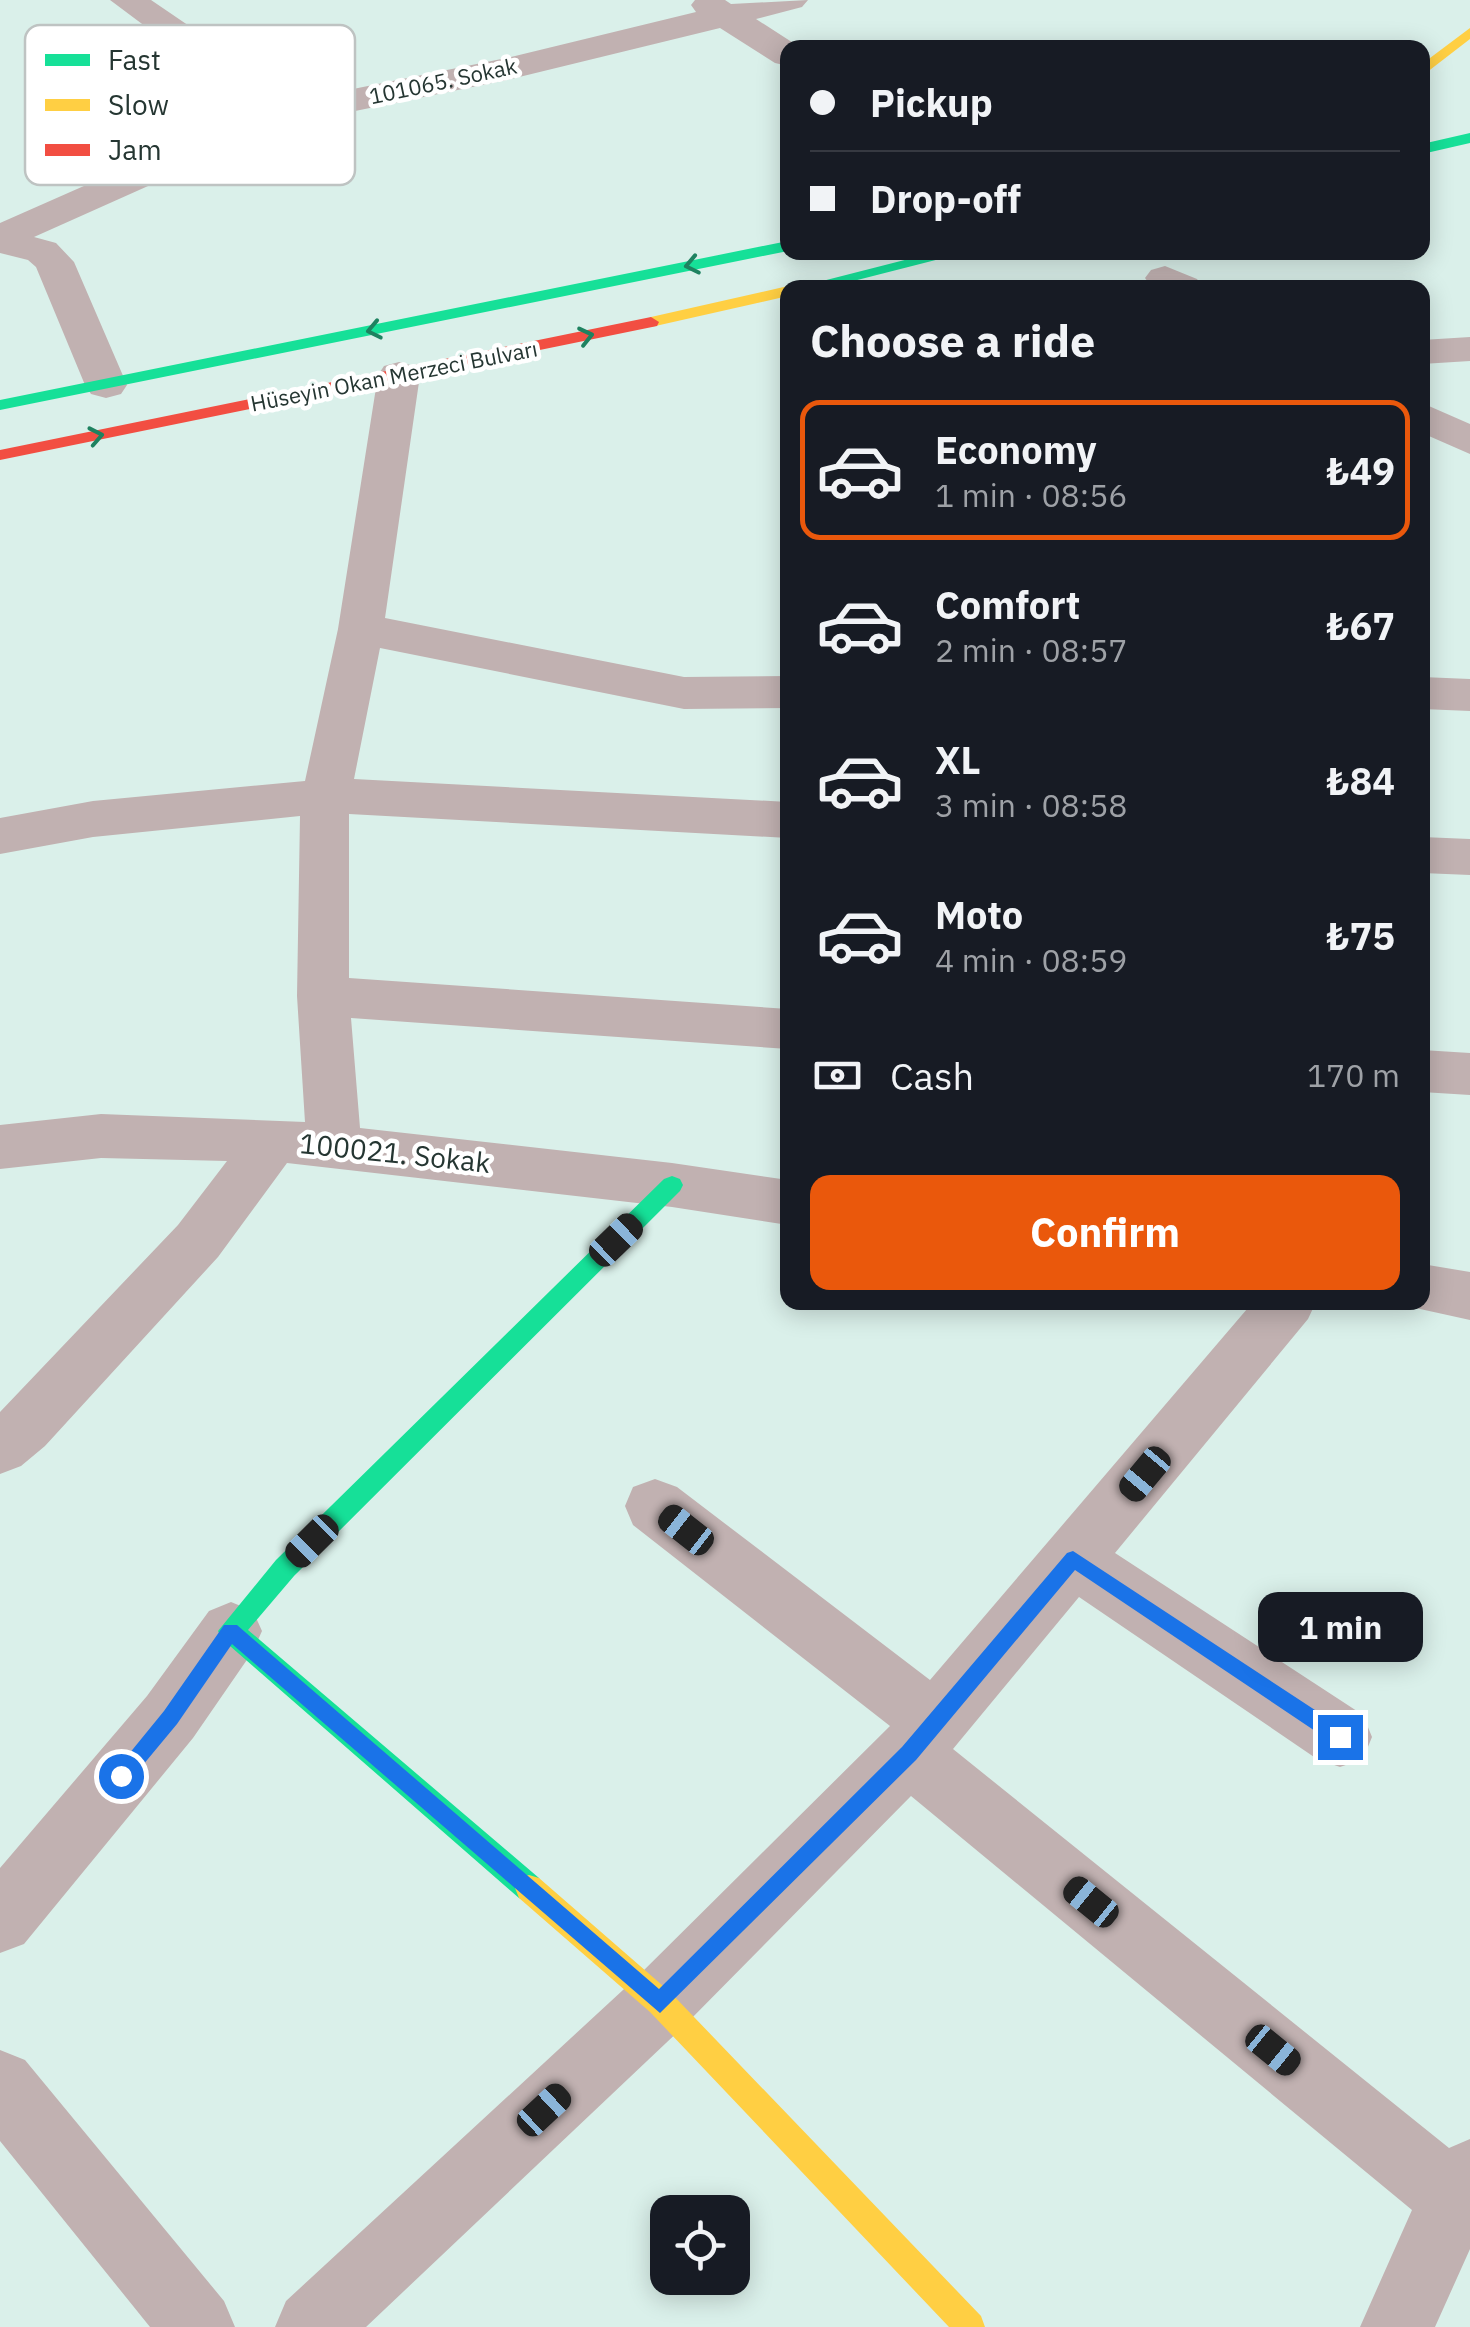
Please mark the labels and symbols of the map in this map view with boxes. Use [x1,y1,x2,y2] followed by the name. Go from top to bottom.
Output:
[25,25,355,185] legend
[108,41,161,78] text: Fast
[366,51,520,110] street label: 101065. Sokak
[108,86,169,123] text: Slow
[108,131,162,168] text: Jam
[684,254,701,275] one-way arrow
[365,319,382,340] one-way arrow
[577,327,594,348] one-way arrow
[248,333,540,418] street label: Hüseyin Okan Merzeci Bulvarı
[87,426,104,447] one-way arrow
[298,1124,492,1181] street label: 100021. Sokak
[584,1208,648,1272] car
[1114,1441,1176,1507] car
[653,1500,719,1560] car
[280,1509,344,1573] car
[1258,1592,1422,1662] callout: 1 min
[1318,1715,1363,1760] route end
[99,1754,144,1799] route start
[1058,1871,1124,1933] car
[1240,2019,1306,2081] car
[512,2079,576,2141] car

